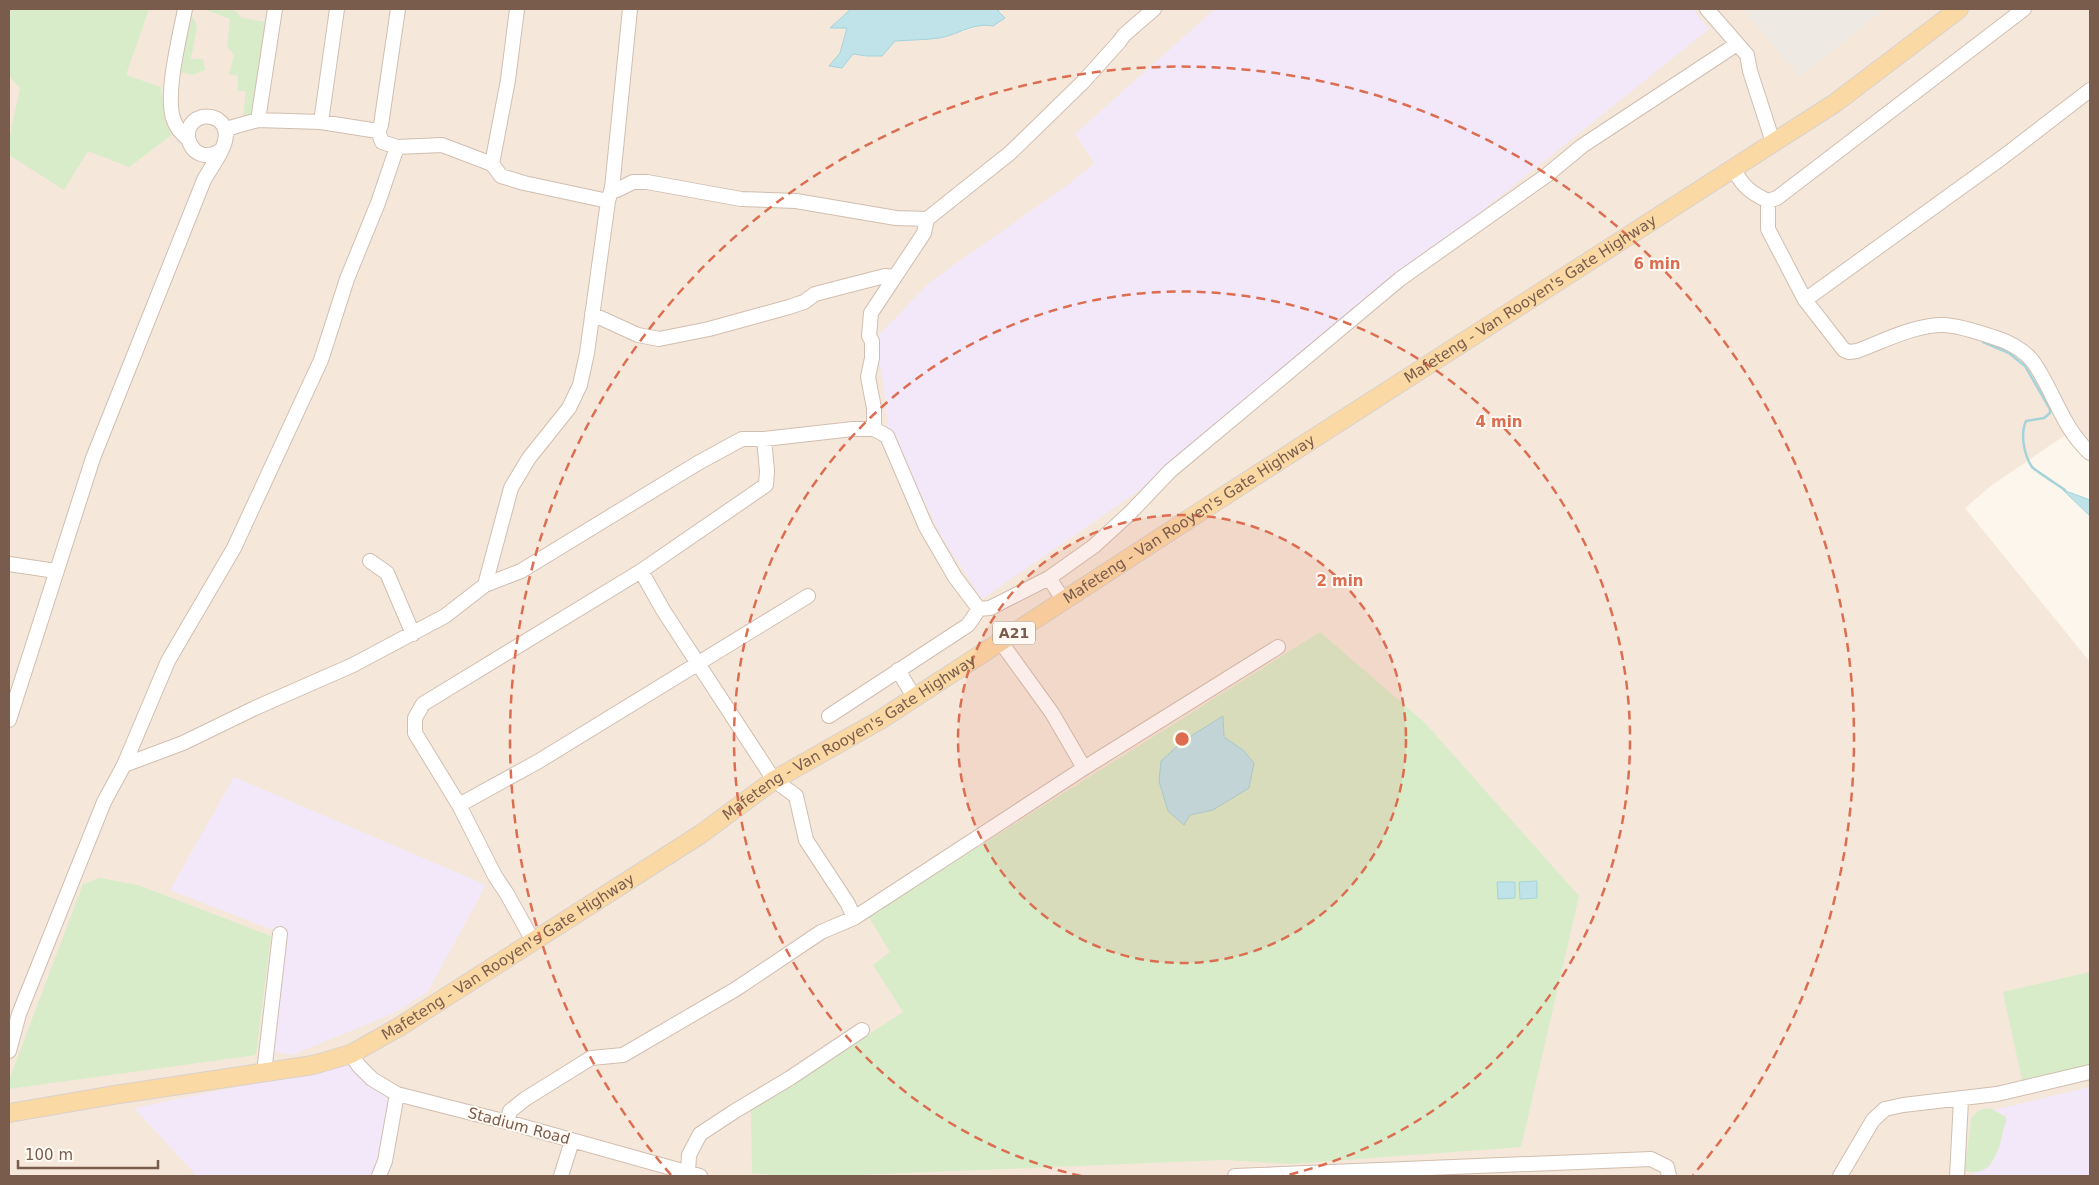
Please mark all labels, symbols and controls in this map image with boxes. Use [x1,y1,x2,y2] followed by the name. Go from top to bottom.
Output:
[1401,211,1660,387] street label: Mafeteng - Van Rooyen's Gate Highway
[1633,255,1681,273] text: 6 min
[1475,413,1523,431] text: 4 min
[1060,431,1318,607] street label: Mafeteng - Van Rooyen's Gate Highway
[1316,572,1364,590] text: 2 min
[993,622,1035,644] road number: A21
[719,651,980,824] street label: Mafeteng - Van Rooyen's Gate Highway
[1173,730,1191,748] centre of rings
[378,870,638,1044] street label: Mafeteng - Van Rooyen's Gate Highway
[466,1104,572,1148] street label: Stadium Road
[18,1138,158,1170] scale bar
[25,1146,73,1164] text: 100 m

